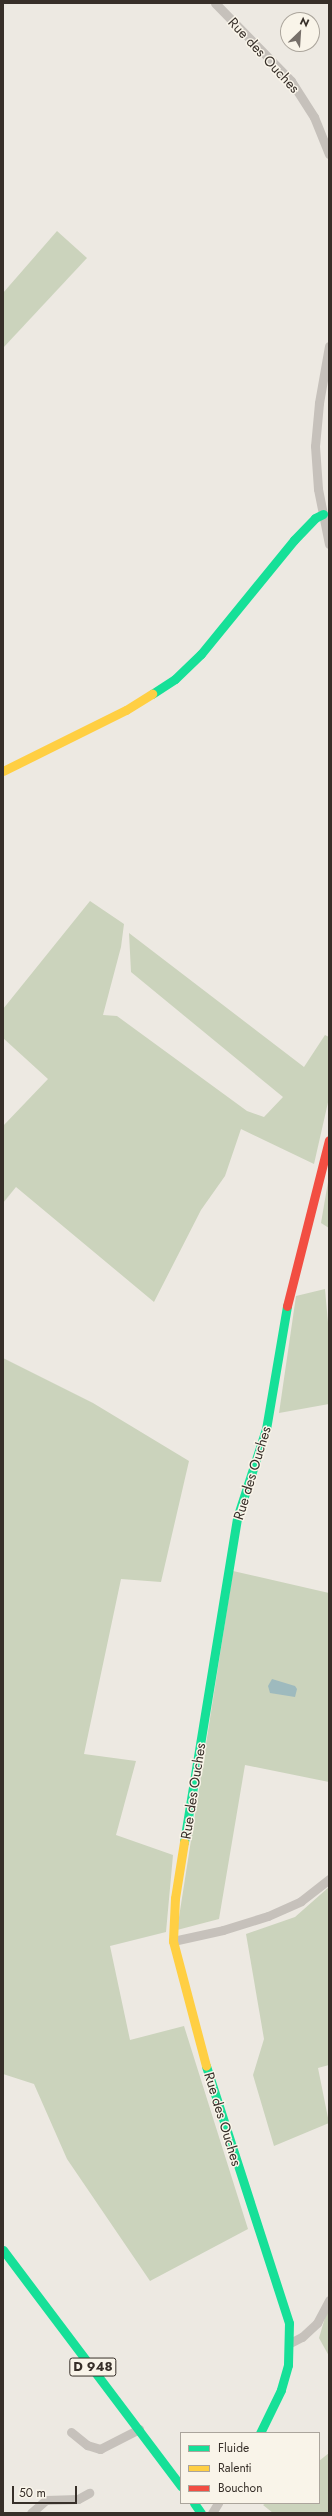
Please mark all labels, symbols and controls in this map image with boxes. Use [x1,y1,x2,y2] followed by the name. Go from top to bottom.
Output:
[280,12,320,52] north arrow
[297,13,312,31] text: N
[225,14,303,96] street label: Rue des Ouches
[230,1424,274,1522] street label: Rue des Ouches
[177,1742,209,1840] street label: Rue des Ouches
[201,2070,245,2168] street label: Rue des Ouches
[69,2356,117,2378] road number: D 948
[180,2432,320,2504] legend
[218,2439,249,2457] text: Fluide
[218,2459,252,2477] text: Ralenti
[14,2478,79,2504] scale bar
[218,2479,262,2497] text: Bouchon
[19,2484,46,2502] text: 50 m

